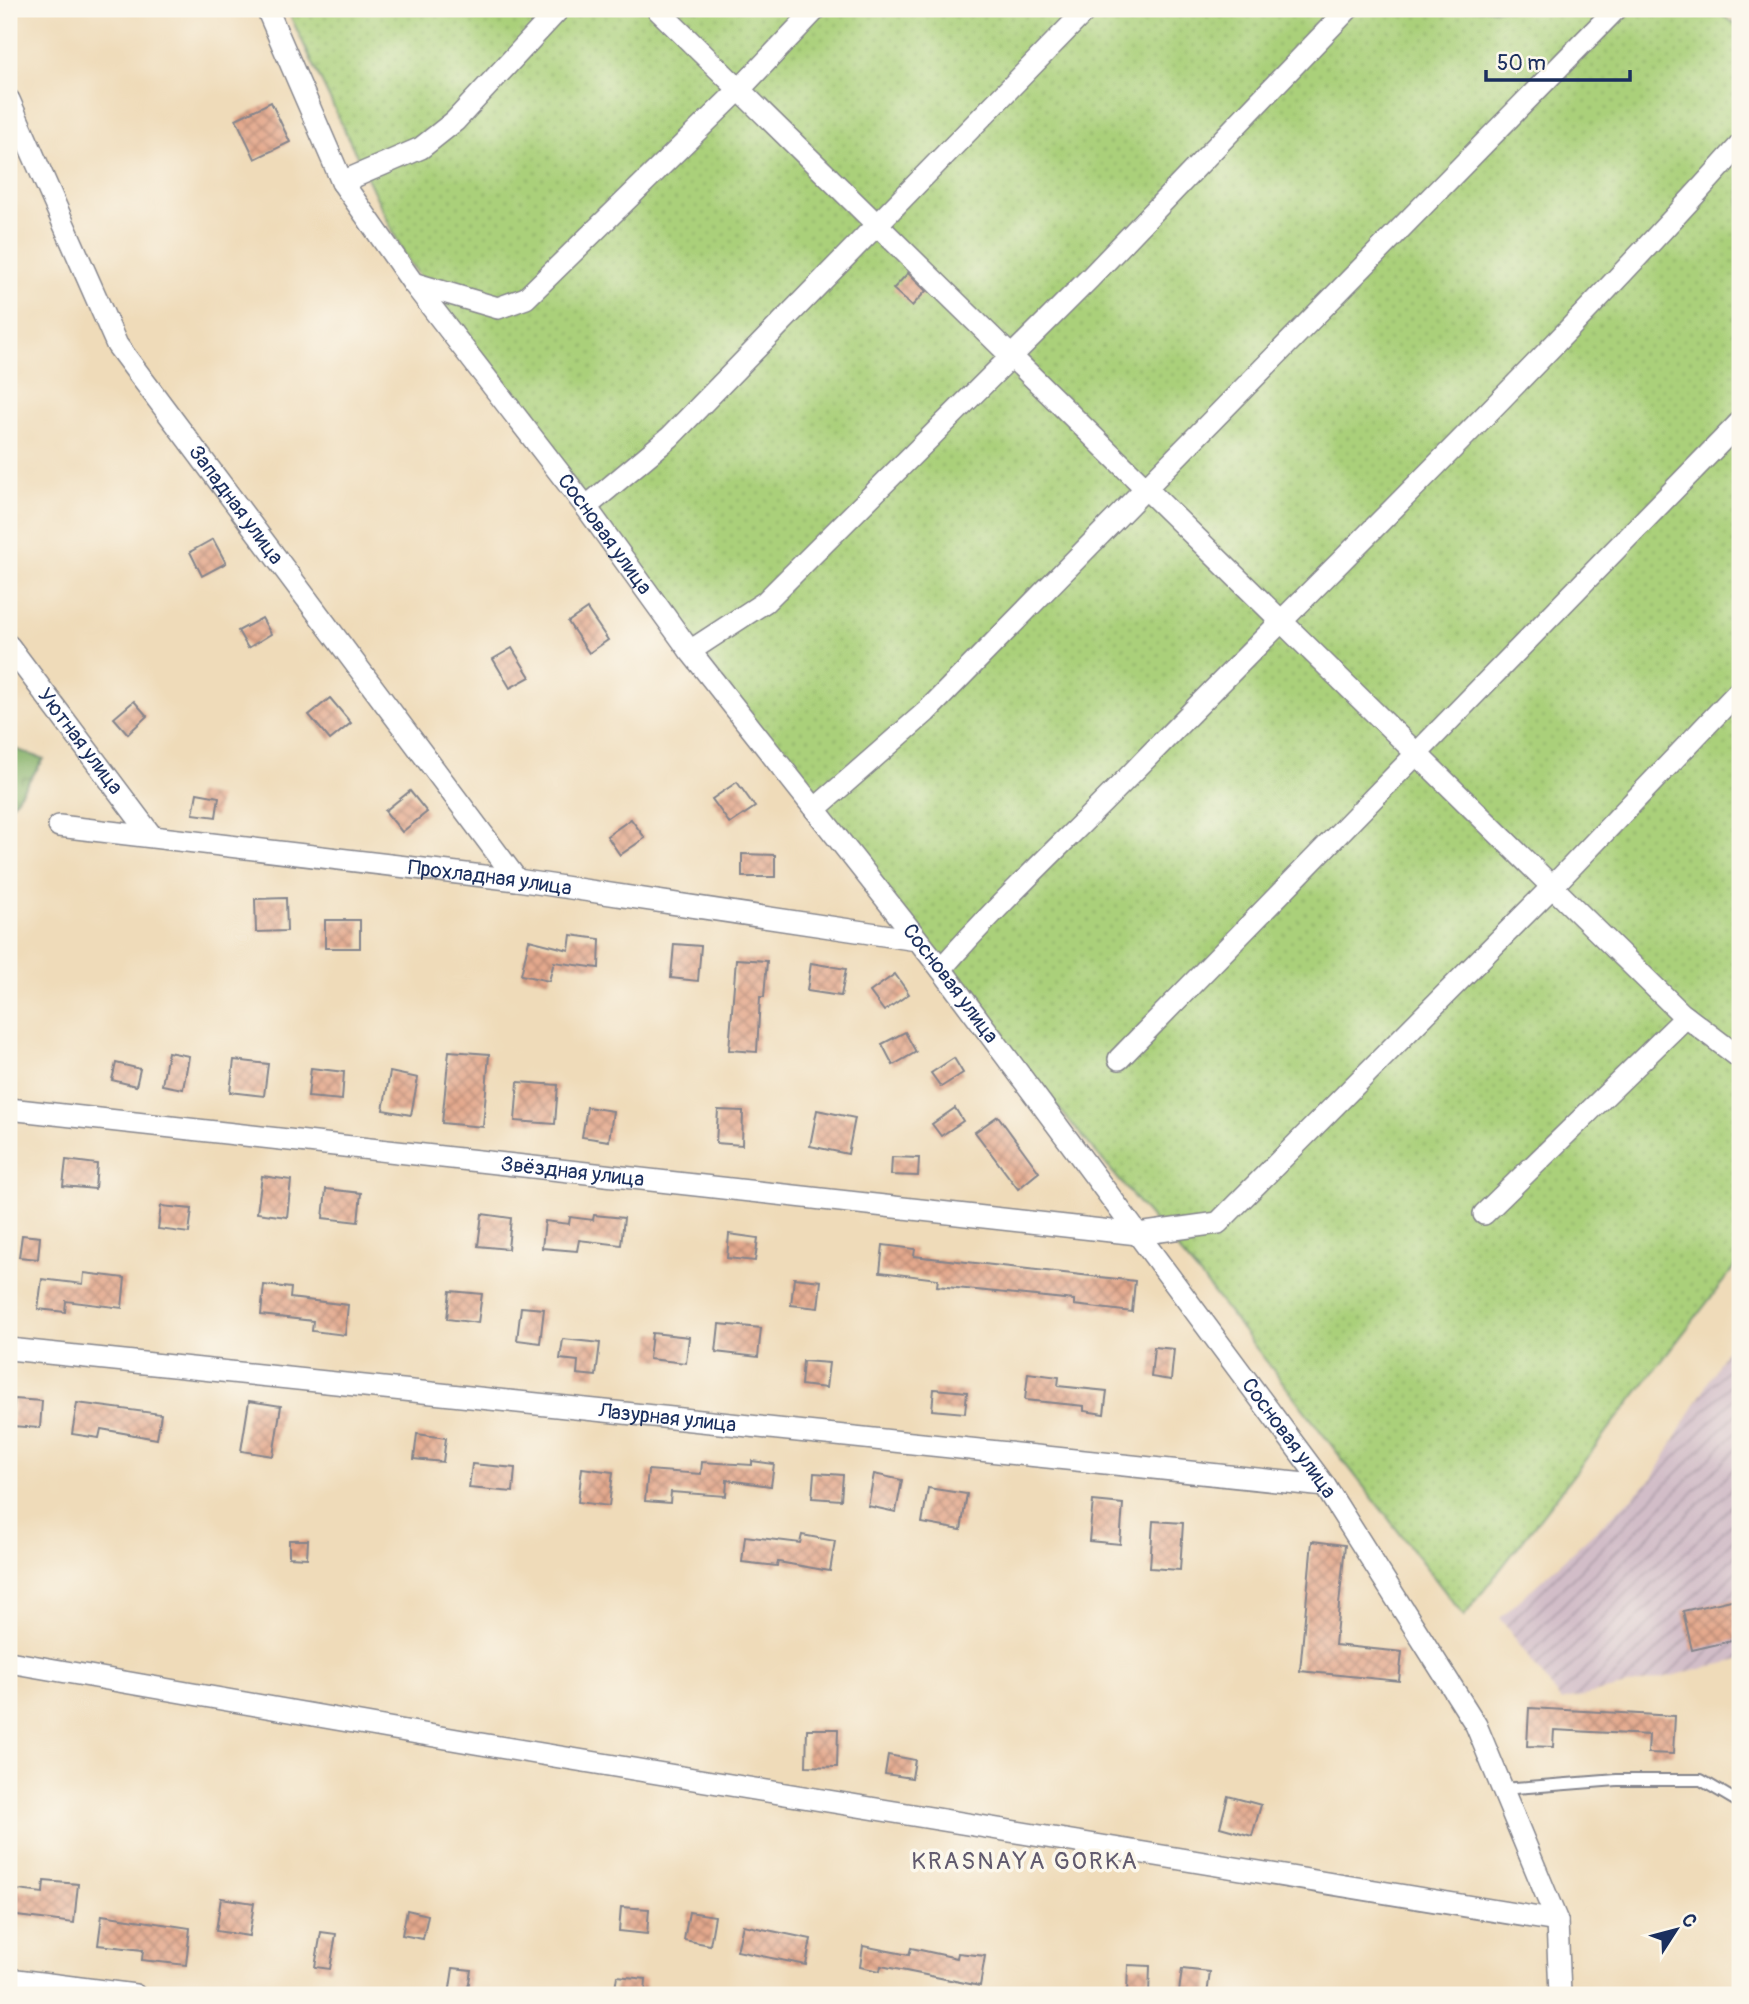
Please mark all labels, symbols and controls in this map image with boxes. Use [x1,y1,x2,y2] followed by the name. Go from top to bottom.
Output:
[1486,38,1630,82] scale bar
[1497,50,1546,77] text: 50 m
[182,440,289,570] street label: Западная улица
[551,468,658,600] street label: Сосновая улица
[31,683,129,800] street label: Уютная улица
[407,854,574,902] street label: Прохладная улица
[896,918,1004,1049] street label: Сосновая улица
[499,1151,646,1193] street label: Звёздная улица
[1235,1373,1342,1504] street label: Сосновая улица
[596,1397,738,1439] street label: Лазурная улица
[911,1847,1139,1876] district label: KRASNAYA GORKA
[1640,1896,1710,1966] north arrow
[1676,1909,1702,1933] text: С

